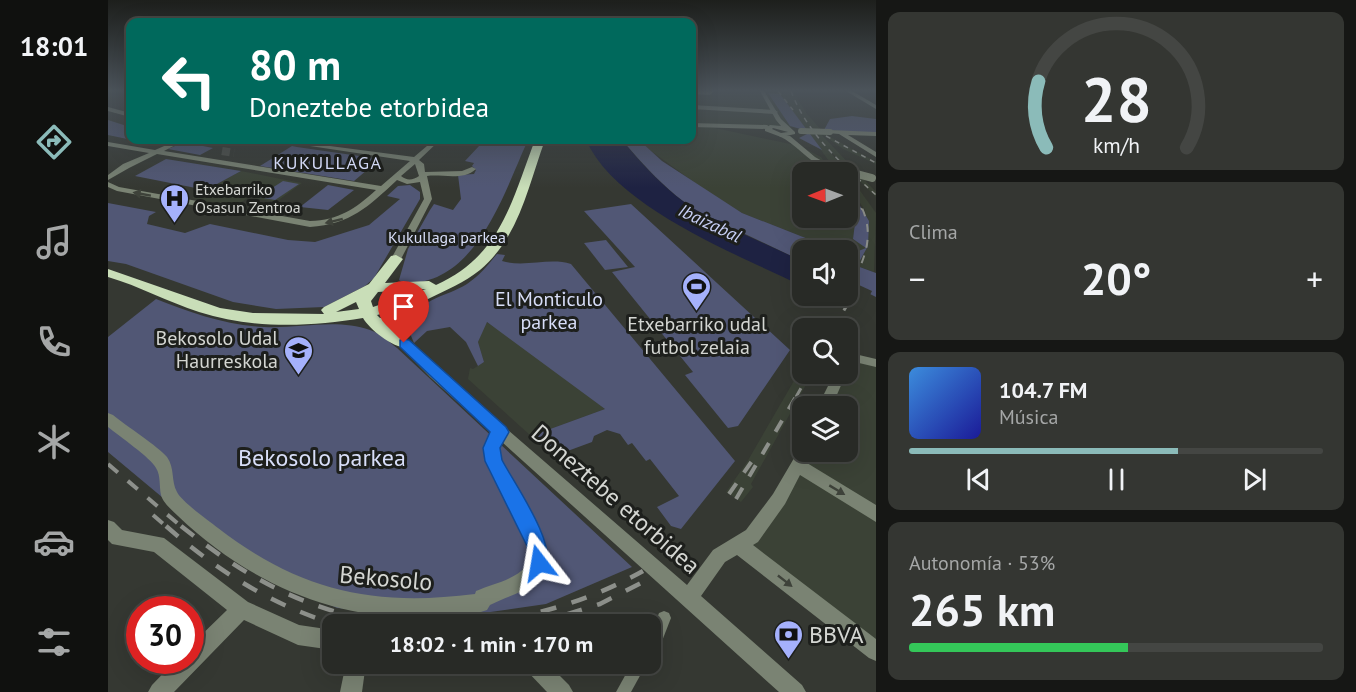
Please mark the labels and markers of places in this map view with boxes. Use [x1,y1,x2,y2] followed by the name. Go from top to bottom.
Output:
[195,179,301,217] place label: Etxebarriko Osasun Zentroa
[158,182,190,224] hospital icon: Etxebarriko Osasun Zentroa
[681,270,713,312] sports icon: Etxebarriko udal futbol zelaia
[378,281,429,343] pin
[627,311,767,360] place label: Etxebarriko udal futbol zelaia
[156,325,278,374] place label: Bekosolo Udal Haurreskola
[283,334,315,376] school or university icon: Bekosolo Udal Haurreskola
[772,618,804,660] bank icon: BBVA
[809,619,864,650] place label: BBVA

